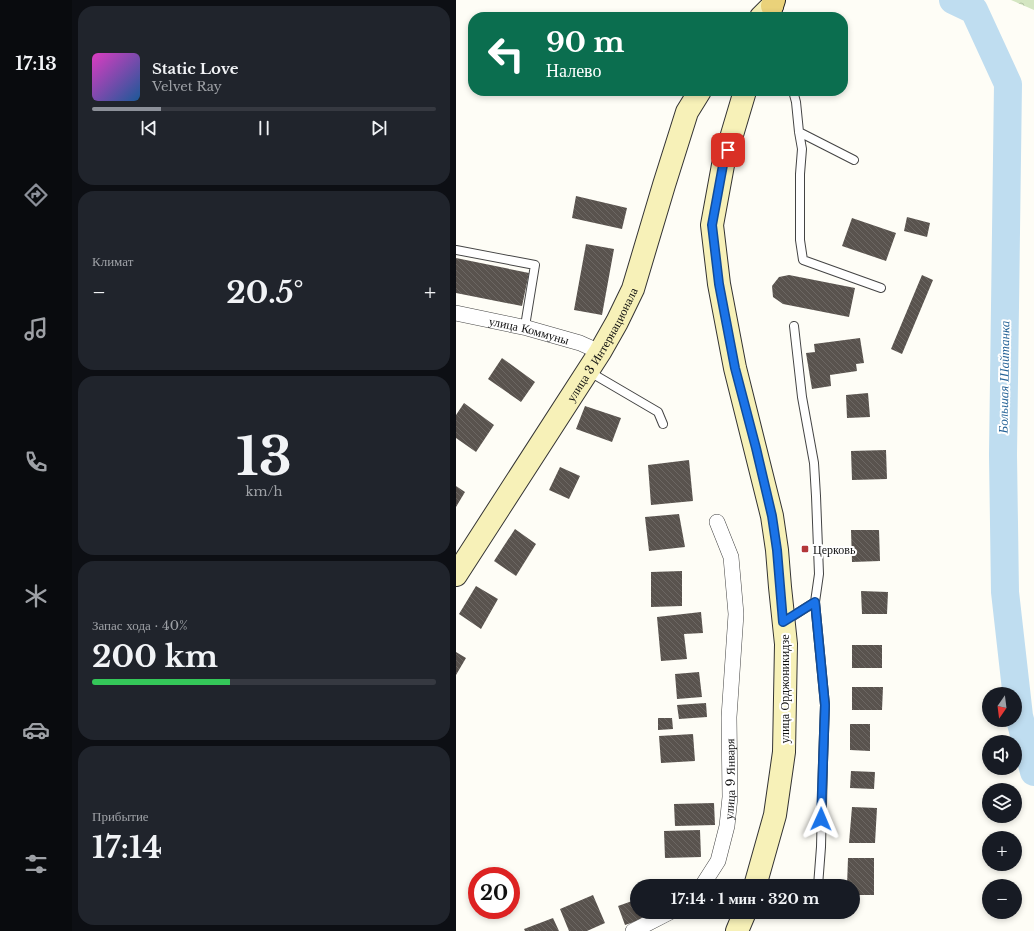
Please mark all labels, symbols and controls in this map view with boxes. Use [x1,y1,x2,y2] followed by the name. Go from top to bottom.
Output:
[546,25,624,60] text: 90 m
[480,28,532,80] icon: left
[15,53,57,75] text: 17:13
[152,59,238,78] text: Static Love
[546,60,602,82] text: Налево
[152,78,222,95] text: Velvet Ray
[138,117,160,139] icon: previous
[253,117,275,139] icon: pause
[368,117,390,139] icon: next
[711,133,745,167] pin
[717,139,739,161] icon: arrive
[22,181,50,209] icon: directions
[92,253,133,270] text: Климат
[226,274,304,311] text: 20.5°
[92,279,106,306] text: −
[424,279,436,306] text: +
[563,284,641,404] street label: улица 3 Интернационала
[488,313,571,347] street label: улица Коммуны
[22,315,50,343] icon: music
[995,320,1013,434] water label: Большая Шайтанка
[236,425,292,489] text: 13
[22,448,50,476] icon: phone
[246,483,282,500] text: km/h
[813,542,856,557] place label: Церковь
[800,544,810,554] marker: Церковь
[22,582,50,610] icon: climate
[92,617,188,634] text: Запас хода · 40%
[777,634,792,744] street label: улица Орджоникидзе
[92,638,218,675] text: 200 km
[982,687,1022,727] north arrow
[982,687,1022,919] map controls
[22,716,50,744] icon: car
[982,735,1022,775] button: sound
[720,738,738,820] street label: улица 9 Января
[982,783,1022,823] button: layers
[800,798,842,840] position arrow
[92,808,149,825] text: Прибытие
[92,829,162,866] text: 17:14
[982,831,1022,871] button: +
[22,850,50,878] icon: filters
[468,867,520,919] speed limit sign: 20
[982,879,1022,919] button: −
[671,889,819,908] text: 17:14 · 1 мин · 320 m

